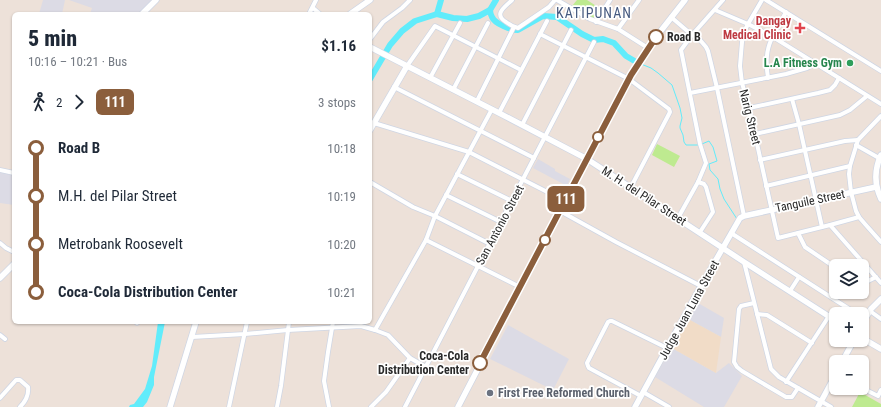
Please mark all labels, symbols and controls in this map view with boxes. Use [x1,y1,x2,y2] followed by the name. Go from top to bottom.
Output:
[556,5,632,21] district label: KATIPUNAN
[723,14,792,42] place label: Dangay Medical Clinic
[794,22,806,34] marker: Dangay Medical Clinic
[28,26,77,51] text: 5 min
[648,29,664,45] marker: Road B
[667,30,701,44] place label: Road B
[321,37,356,55] text: $1.16
[28,54,127,69] text: 10:16 – 10:21 · Bus
[764,56,842,70] place label: L.A Fitness Gym
[845,58,855,68] marker: L.A Fitness Gym
[736,88,764,146] street label: Narig Street
[28,91,50,113] icon: walk
[68,91,90,113] icon: forward
[104,94,126,110] text: 111
[56,95,62,110] text: 2
[318,95,356,110] text: 3 stops
[592,131,604,143] unlabelled marker
[58,139,100,157] text: Road B
[327,141,356,156] text: 10:18
[599,163,689,229] street label: M. H. del Pilar Street
[473,182,527,267] street label: San Antonio Street
[543,186,589,212] line badge: 111
[58,187,177,205] text: M.H. del Pilar Street
[774,187,847,215] street label: Tanguile Street
[327,189,356,204] text: 10:19
[555,191,577,207] text: 111
[539,234,551,246] unlabelled marker
[58,235,183,253] text: Metrobank Roosevelt
[327,237,356,252] text: 10:20
[656,257,722,362] street label: Judge Juan Luna Street
[829,259,869,395] map controls
[829,259,869,299] button: layers
[58,283,237,301] text: Coca-Cola Distribution Center
[327,285,356,300] text: 10:21
[829,307,869,347] button: +
[378,349,469,377] place label: Coca-Cola Distribution Center
[472,355,488,371] marker: Coca-Cola Distribution Center
[829,355,869,395] button: −
[498,386,630,400] place label: First Free Reformed Church
[485,388,495,398] marker: First Free Reformed Church

